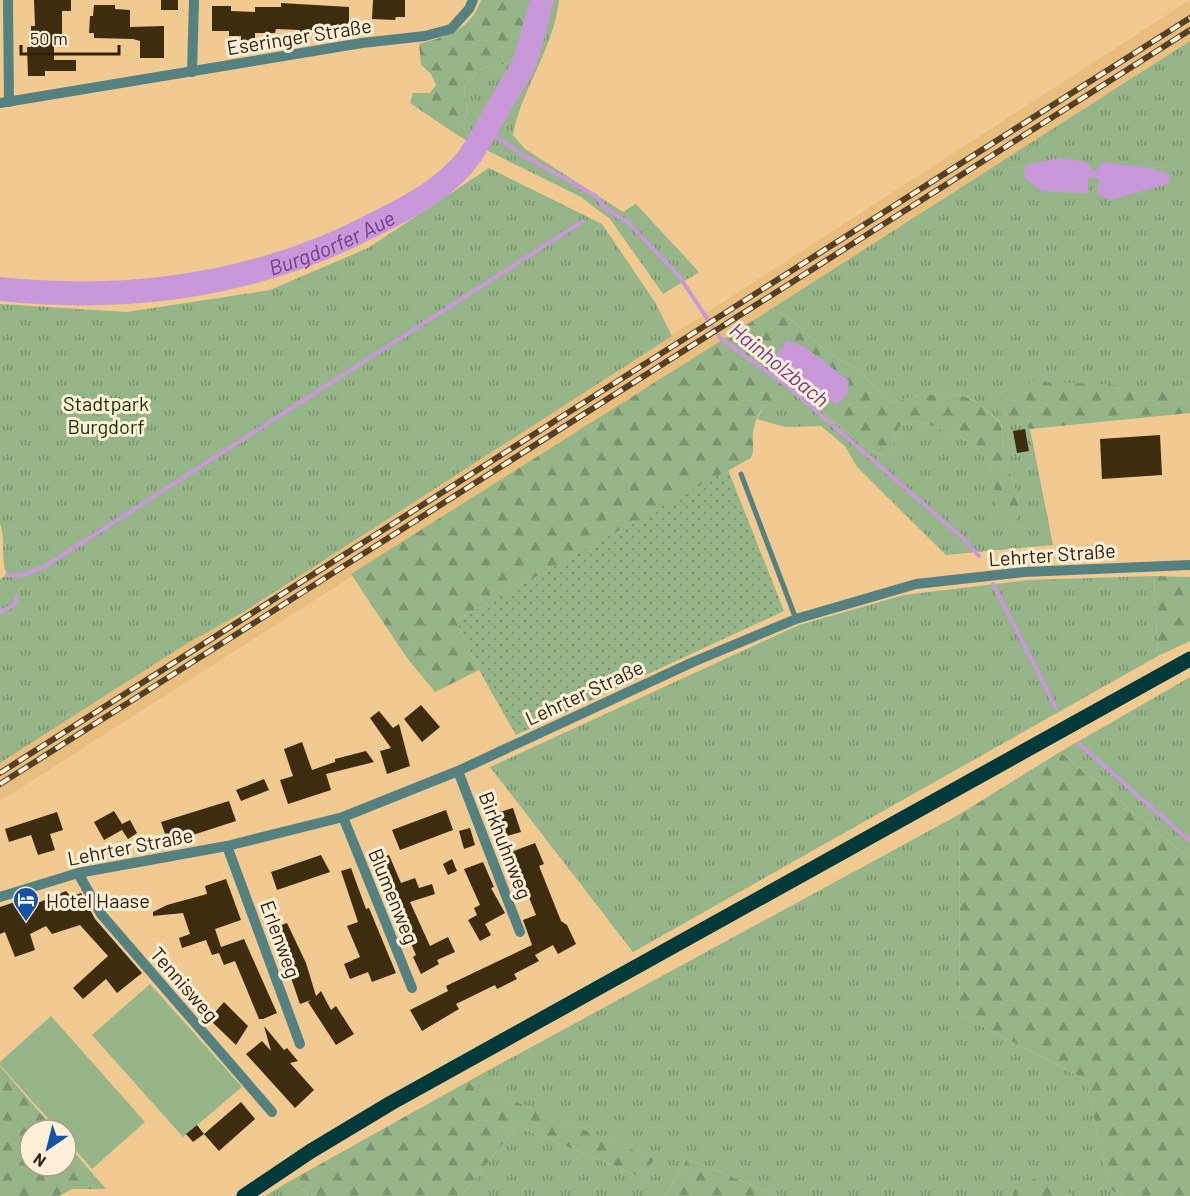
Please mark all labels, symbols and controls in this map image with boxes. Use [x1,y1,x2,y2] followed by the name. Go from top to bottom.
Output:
[225,13,373,59] street label: Eseringer Straße
[21,18,118,56] scale bar
[30,27,68,49] text: 50 m
[265,204,398,279] water label: Burgdorfer Aue
[725,317,835,411] water label: Hainholzbach
[63,391,149,438] park label: Stadtpark Burgdorf
[988,538,1116,570] street label: Lehrter Straße
[521,654,647,730] street label: Lehrter Straße
[475,788,537,902] street label: Birkhuhnweg
[65,822,195,870] street label: Lehrter Straße
[364,845,424,947] street label: Blumenweg
[11,885,41,923] hotel icon: Hotel Haase
[46,888,150,912] place label: Hotel Haase
[256,897,306,981] street label: Erlenweg
[146,942,224,1026] street label: Tennisweg
[18,1118,78,1178] north arrow
[29,1150,49,1172] text: N

